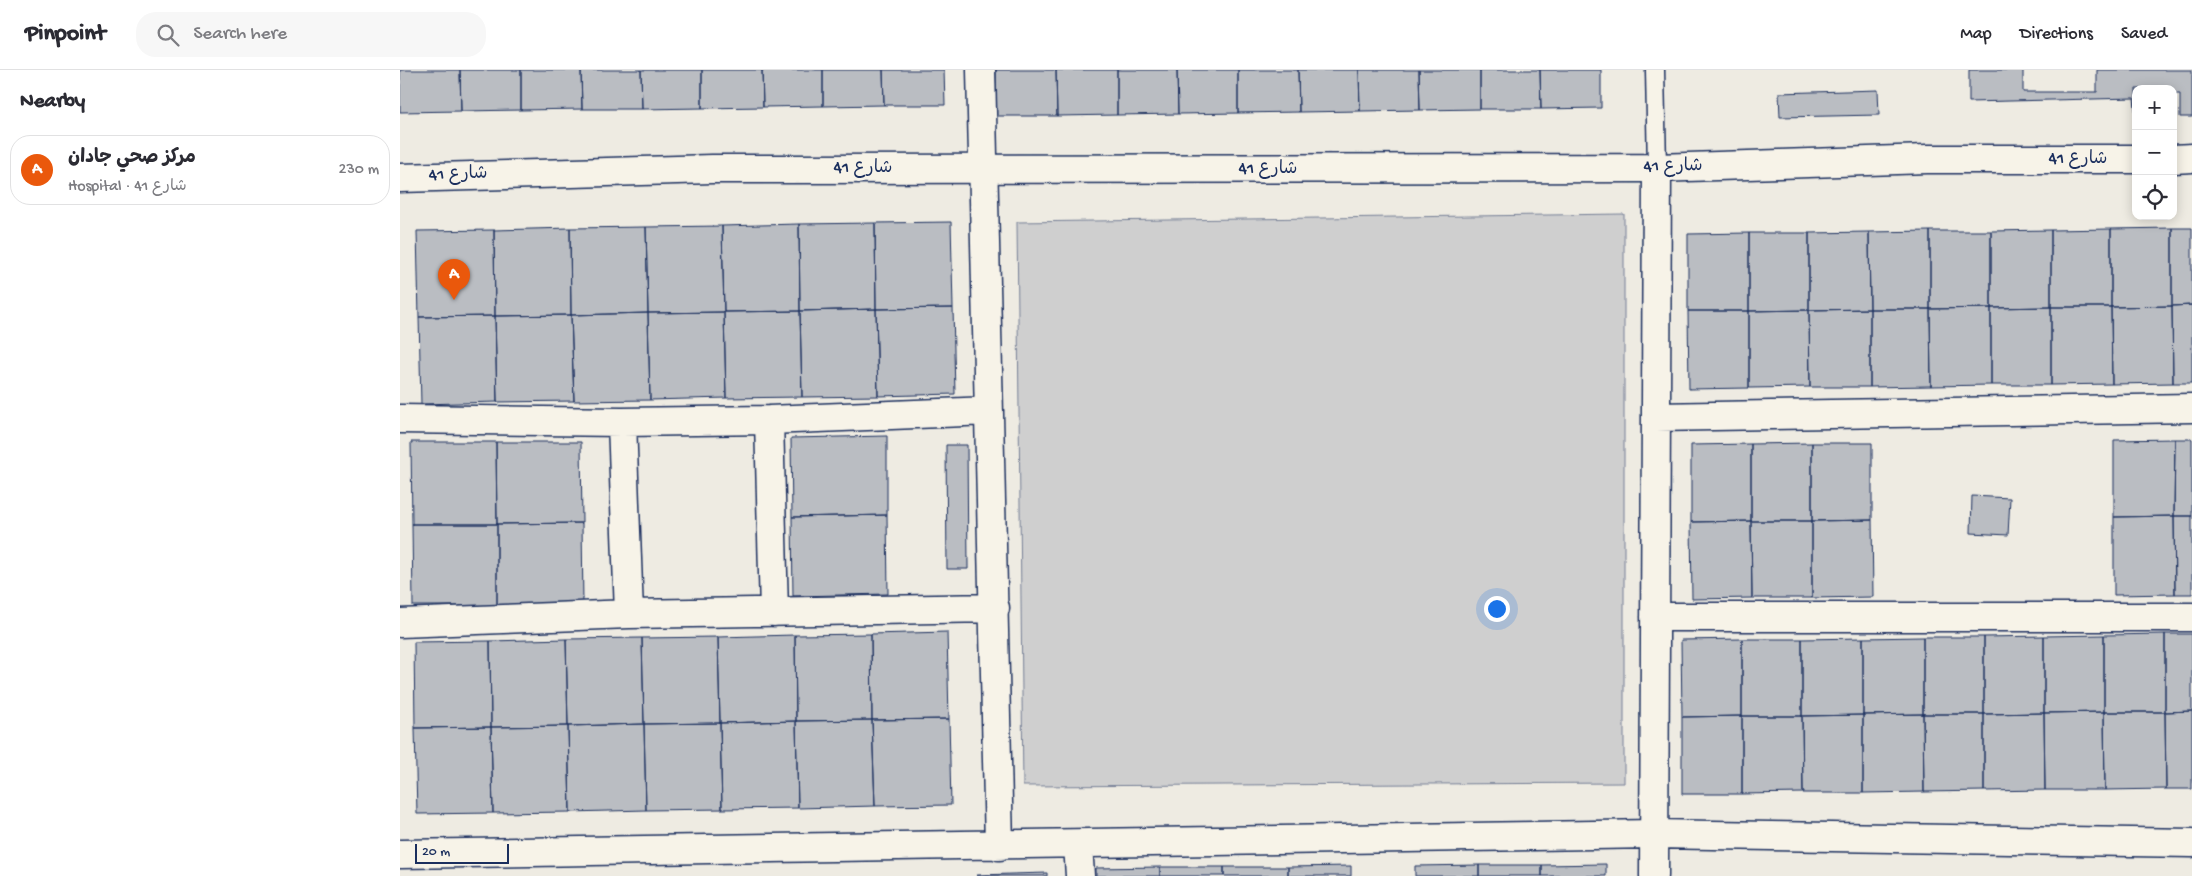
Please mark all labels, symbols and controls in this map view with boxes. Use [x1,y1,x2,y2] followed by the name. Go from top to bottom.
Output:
[136,12,486,57] search box
[25,20,106,49] text: Pinpoint
[154,21,182,49] icon: search
[194,23,287,46] text: Search here
[1960,24,1992,45] text: Map
[2020,24,2093,45] text: Directions
[2121,24,2167,45] text: Saved
[2132,85,2177,220] map controls
[2132,85,2177,130] button: +
[20,90,85,115] text: Nearby
[2132,130,2177,175] button: −
[68,147,196,170] text: مركز صحي جادان
[2048,149,2108,170] street label: شارع 41
[1643,156,1703,178] street label: شارع 41
[833,158,893,179] street label: شارع 41
[1238,159,1298,180] street label: شارع 41
[32,161,42,180] text: A
[339,161,379,180] text: 230 m
[428,163,488,187] street label: شارع 41
[2132,175,2177,220] button: locate
[68,178,187,197] text: Hospital · شارع 41
[438,259,470,300] pin: A
[1484,596,1510,622] your location
[415,841,509,864] scale bar
[422,844,450,861] text: 20 m

